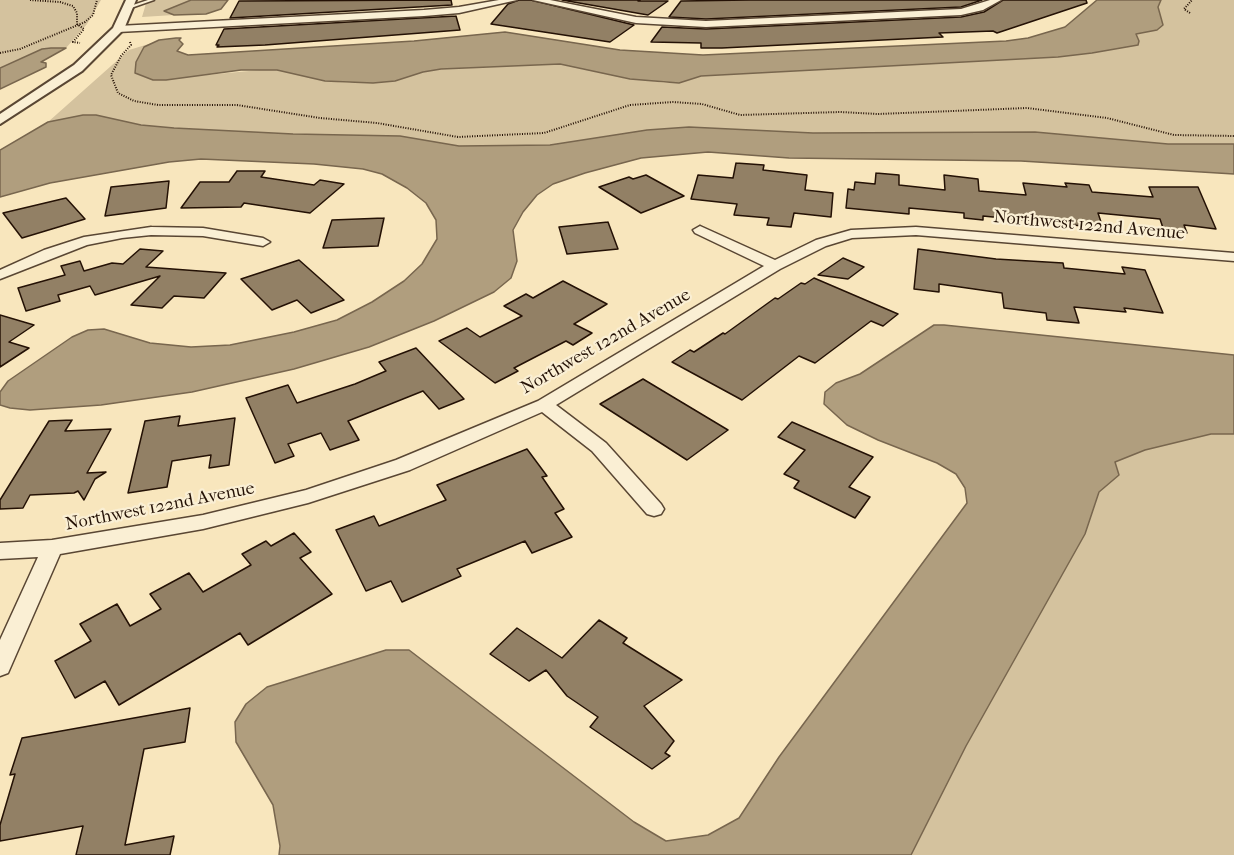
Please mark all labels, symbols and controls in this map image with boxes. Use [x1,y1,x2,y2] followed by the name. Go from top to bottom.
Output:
[992,207,1186,245] street label: Northwest 122nd Avenue
[517,285,695,399] street label: Northwest 122nd Avenue
[64,478,256,536] street label: Northwest 122nd Avenue

